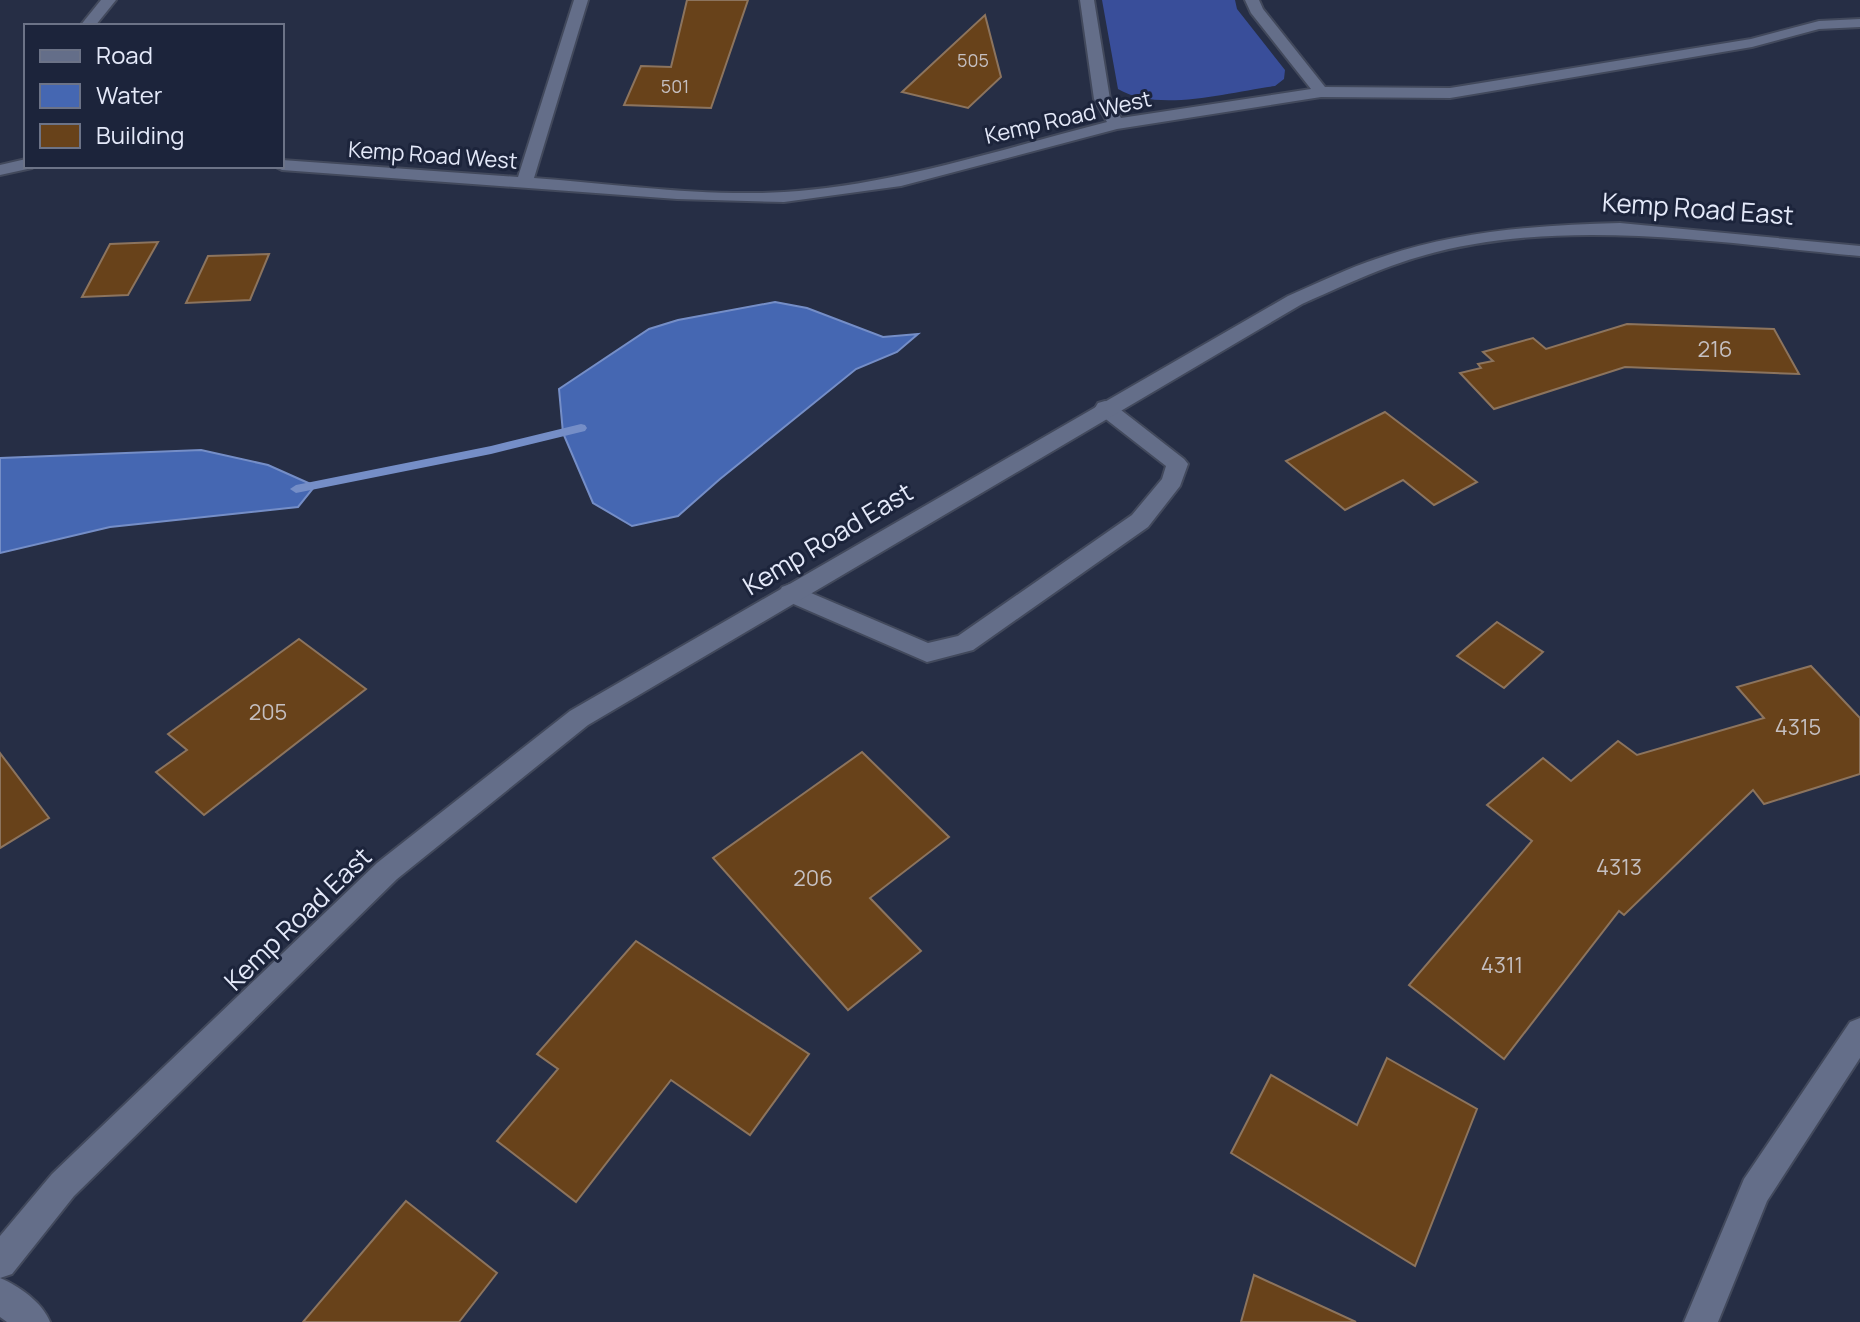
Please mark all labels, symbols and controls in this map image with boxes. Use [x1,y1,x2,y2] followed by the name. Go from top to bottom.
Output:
[24,24,284,168] legend
[96,38,153,71] text: Road
[957,48,989,72] house number: 505
[661,74,689,98] house number: 501
[96,78,163,111] text: Water
[982,83,1154,151] street label: Kemp Road West
[96,118,184,151] text: Building
[347,134,519,176] street label: Kemp Road West
[1601,183,1795,233] street label: Kemp Road East
[1698,334,1732,364] house number: 216
[736,473,919,603] street label: Kemp Road East
[249,697,287,727] house number: 205
[1775,712,1821,742] house number: 4315
[216,839,379,998] street label: Kemp Road East
[1596,852,1642,882] house number: 4313
[793,863,833,893] house number: 206
[1481,950,1523,980] house number: 4311

